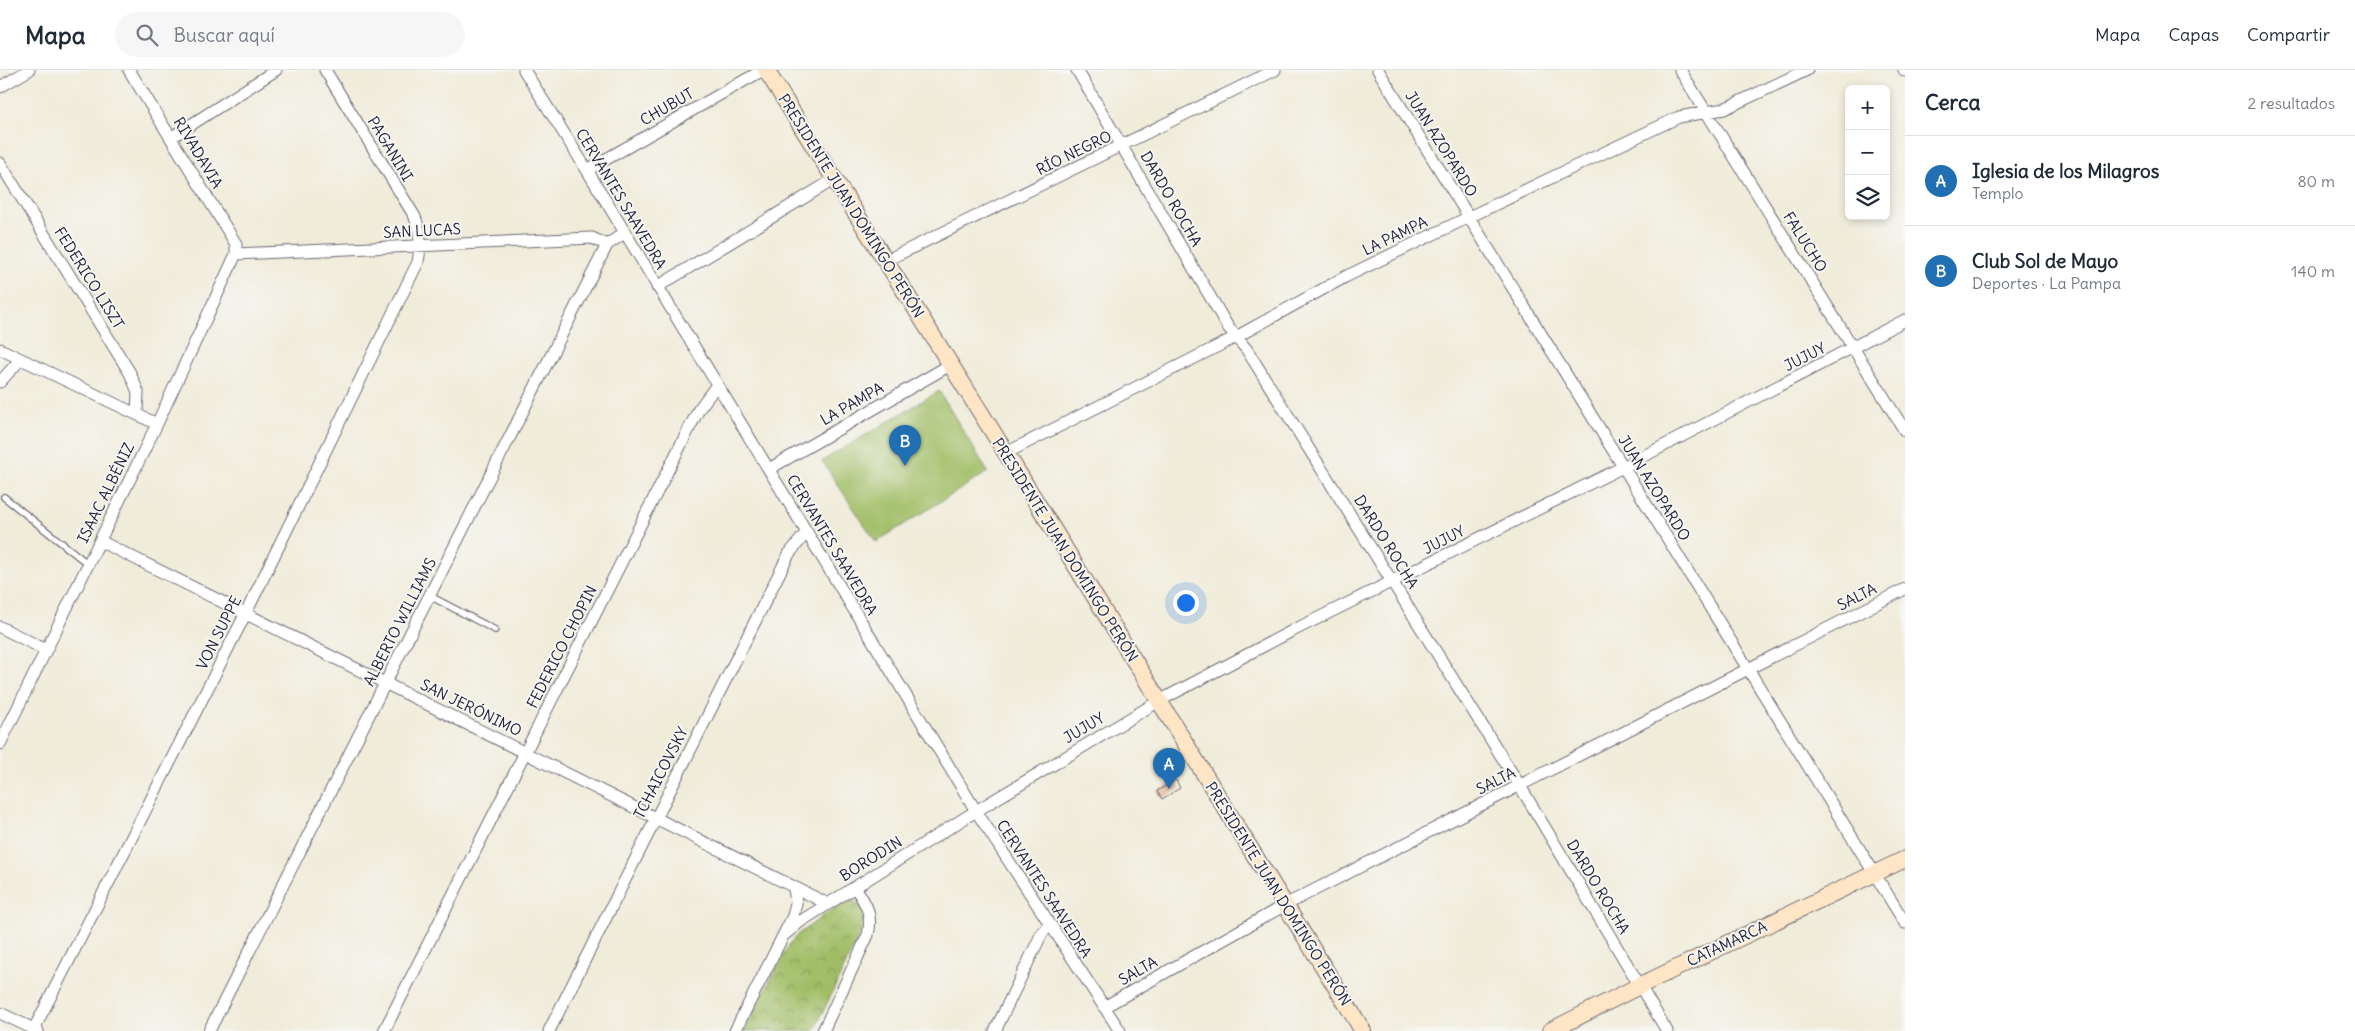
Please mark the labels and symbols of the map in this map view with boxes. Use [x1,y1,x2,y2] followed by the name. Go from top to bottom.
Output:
[637,84,697,129] street label: CHUBUT
[1401,87,1482,200] street label: JUAN AZOPARDO
[774,90,929,321] street label: PRESIDENTE JUAN DOMINGO PERÓN
[364,113,417,185] street label: PAGANINI
[170,114,227,192] street label: RIVADAVIA
[572,125,671,273] street label: CERVANTES SAAVEDRA
[1033,126,1115,179] street label: RÍO NEGRO
[1136,148,1207,250] street label: DARDO ROCHA
[1779,208,1831,275] street label: FALUCHO
[1359,212,1431,259] street label: LA PAMPA
[383,219,461,242] street label: SAN LUCAS
[50,223,128,332] street label: FEDERICO LISZT
[1781,338,1829,375] street label: JUJUY
[817,378,887,429] street label: LA PAMPA
[889,425,921,466] pin: B
[1614,431,1695,544] street label: JUAN AZOPARDO
[988,434,1143,665] street label: PRESIDENTE JUAN DOMINGO PERÓN
[73,439,138,546] street label: ISAAC ALBÉNIZ
[783,471,882,619] street label: CERVANTES SAAVEDRA
[1350,491,1423,592] street label: DARDO ROCHA
[1420,521,1468,558] street label: JUJUY
[359,554,440,689] street label: ALBERTO WILLIAMS
[1834,578,1880,614] street label: SALTA
[522,582,601,711] street label: FEDERICO CHOPIN
[1173,590,1199,616] your location
[192,593,245,673] street label: VON SUPPE
[417,674,525,740] street label: SAN JERÓNIMO
[1060,708,1108,747] street label: JUJUY
[629,723,692,822] street label: TCHAICOVSKY
[1153,748,1185,789] pin: A
[1473,762,1519,798] street label: SALTA
[1201,778,1356,1009] street label: PRESIDENTE JUAN DOMINGO PERÓN
[993,816,1096,962] street label: CERVANTES SAAVEDRA
[836,832,905,885] street label: BORODIN
[1563,836,1634,938] street label: DARDO ROCHA
[1684,917,1770,970] street label: CATAMARCA
[1115,952,1161,989] street label: SALTA

